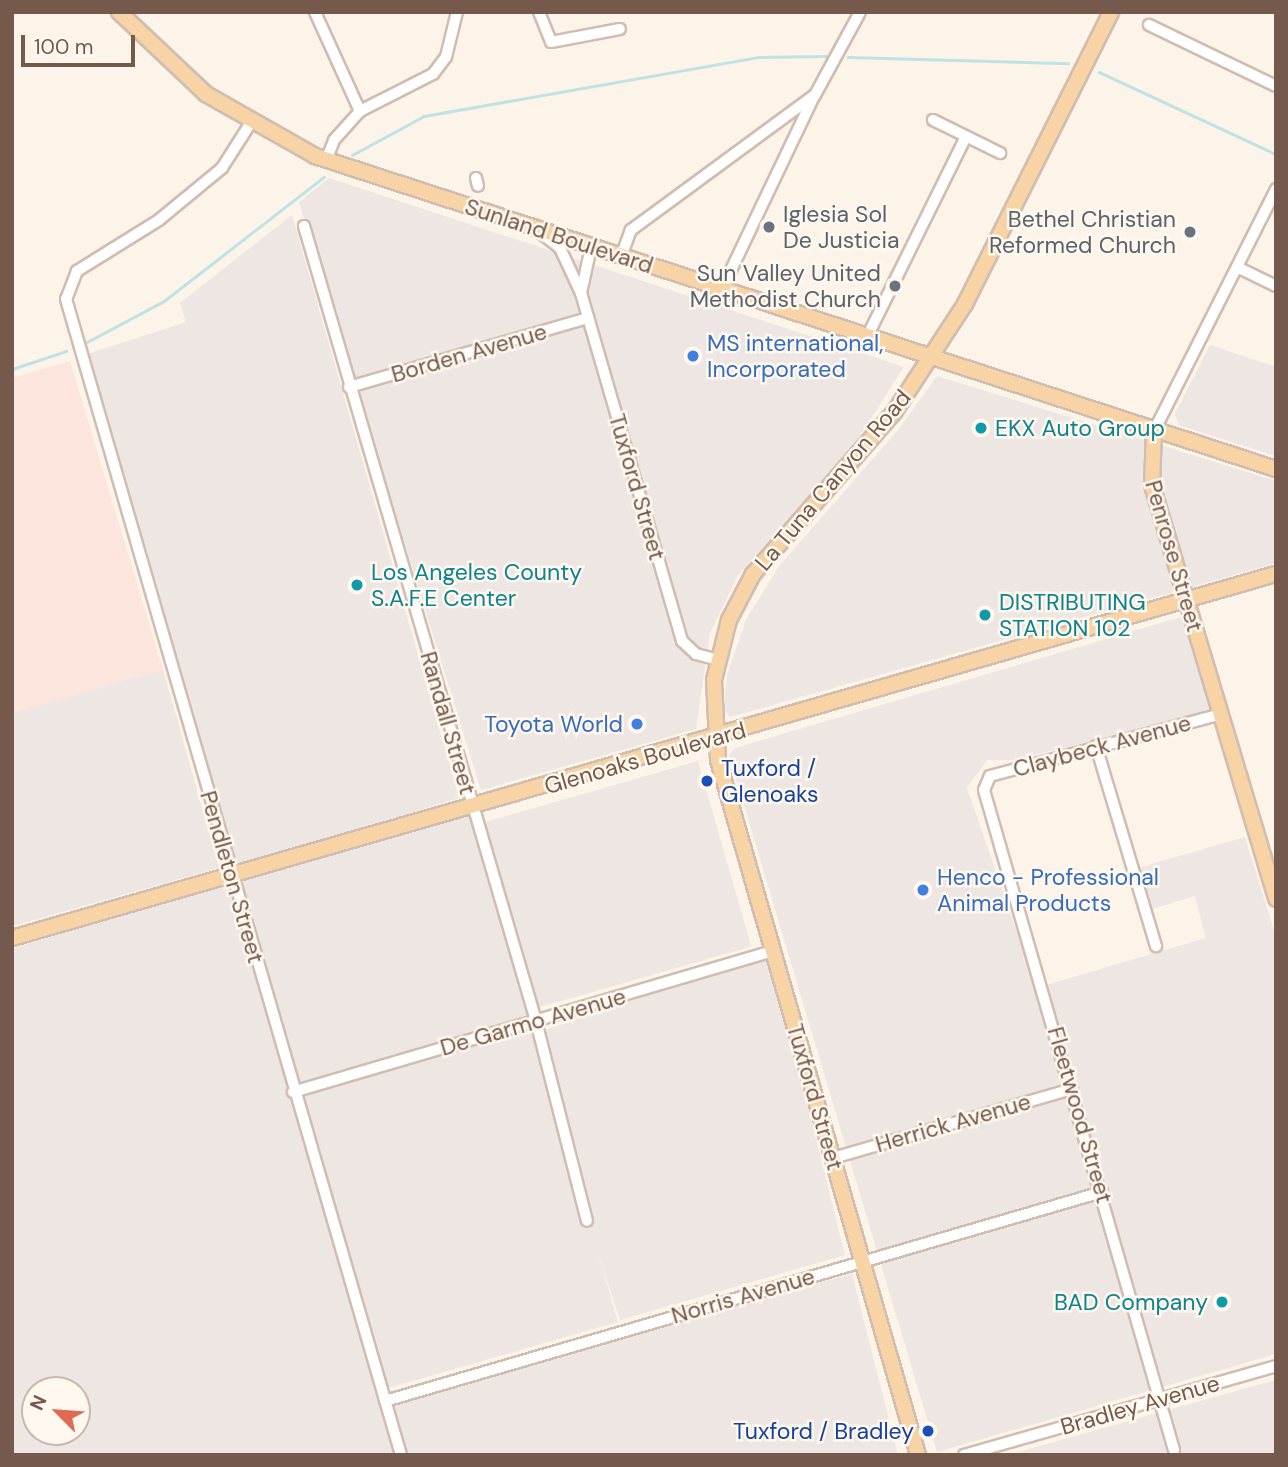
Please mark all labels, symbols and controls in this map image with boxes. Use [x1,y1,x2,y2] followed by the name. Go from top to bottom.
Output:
[24,21,138,65] scale bar
[34,33,94,61] text: 100 m
[461,193,657,279] street label: Sunland Boulevard
[783,200,899,254] place label: Iglesia Sol De Justicia
[989,205,1176,259] place label: Bethel Christian Reformed Church
[761,219,777,235] marker: Iglesia Sol De Justicia
[1182,224,1198,240] marker: Bethel Christian Reformed Church
[690,259,881,313] place label: Sun Valley United Methodist Church
[887,278,903,294] marker: Sun Valley United Methodist Church
[388,318,550,388] street label: Borden Avenue
[707,329,883,383] place label: MS international, Incorporated
[685,348,701,364] marker: MS international, Incorporated
[749,384,917,576] street label: La Tuna Canyon Road
[603,411,671,563] street label: Tuxford Street
[995,414,1165,442] place label: EKX Auto Group
[973,420,989,436] marker: EKX Auto Group
[1139,477,1209,635] street label: Penrose Street
[371,558,582,612] place label: Los Angeles County S.A.F.E Center
[349,577,365,593] marker: Los Angeles County S.A.F.E Center
[999,588,1146,642] place label: DISTRIBUTING STATION 102
[977,607,993,623] marker: DISTRIBUTING STATION 102
[414,648,482,798] street label: Randall Street
[1010,709,1194,783] street label: Claybeck Avenue
[484,710,623,738] place label: Toyota World
[541,716,749,800] street label: Glenoaks Boulevard
[629,716,645,732] marker: Toyota World
[721,754,818,808] place label: Tuxford / Glenoaks
[699,773,715,789] marker: Tuxford / Glenoaks
[194,788,270,966] street label: Pendleton Street
[937,863,1159,917] place label: Henco - Professional Animal Products
[915,882,931,898] marker: Henco - Professional Animal Products
[437,982,629,1062] street label: De Garmo Avenue
[781,1021,849,1173] street label: Tuxford Street
[1042,1024,1118,1206] street label: Fleetwood Street
[872,1088,1034,1158] street label: Herrick Avenue
[668,1262,818,1330] street label: Norris Avenue
[1054,1288,1208,1316] place label: BAD Company
[1214,1294,1230,1310] marker: BAD Company
[1057,1369,1223,1441] street label: Bradley Avenue
[21,1376,91,1446] north arrow
[24,1391,53,1414] text: N
[733,1417,914,1445] place label: Tuxford / Bradley
[920,1423,936,1439] marker: Tuxford / Bradley

